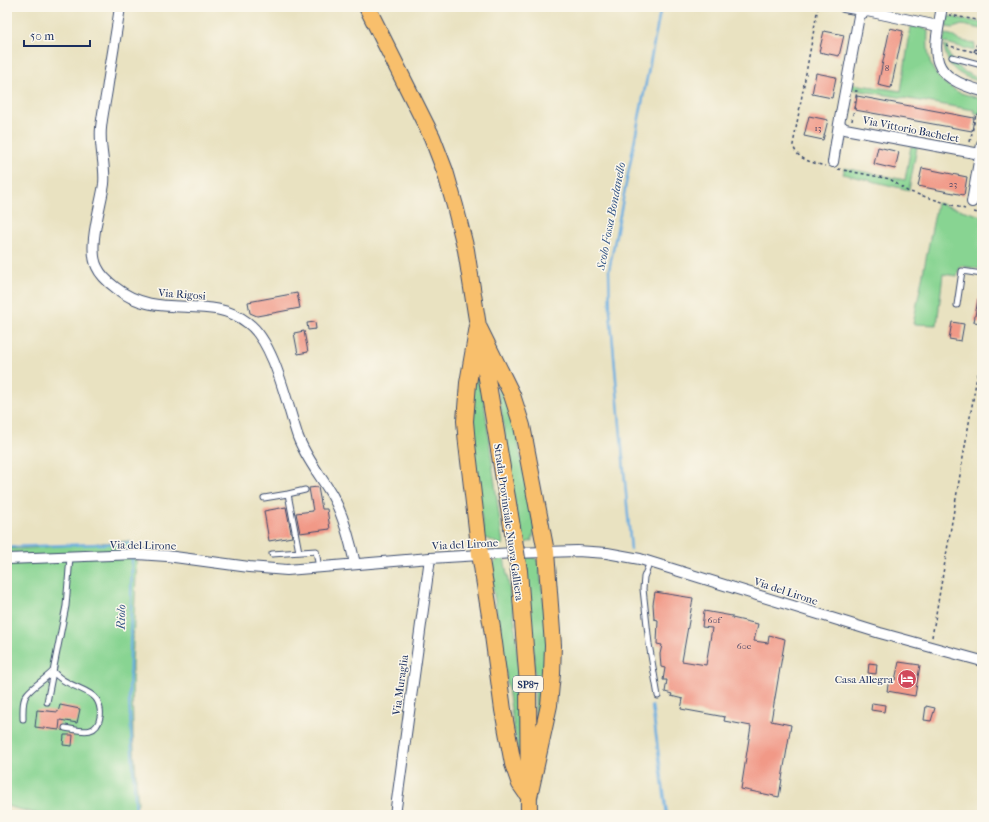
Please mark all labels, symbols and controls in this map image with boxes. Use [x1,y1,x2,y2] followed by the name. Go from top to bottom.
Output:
[24,22,90,48] scale bar
[30,29,54,43] text: 50 m
[885,63,890,73] house number: 8
[860,114,960,145] street label: Via Vittorio Bachelet
[815,123,822,133] house number: 13
[594,161,628,272] water label: Scolo Fossa Bondanello
[949,179,957,189] house number: 23
[157,286,207,303] street label: Via Rigosi
[491,443,526,602] street label: Strada Provinciale Nuova Galliera
[431,536,499,553] street label: Via del Lirone
[109,538,177,553] street label: Via del Lirone
[751,575,820,608] street label: Via del Lirone
[114,604,128,631] water label: Riolo
[708,615,722,625] house number: 60f
[737,641,752,651] house number: 60e
[390,653,411,717] street label: Via Muraglia
[896,668,918,690] hotel icon: Casa Allegra
[835,673,894,686] place label: Casa Allegra
[513,676,543,692] road number: SP87

